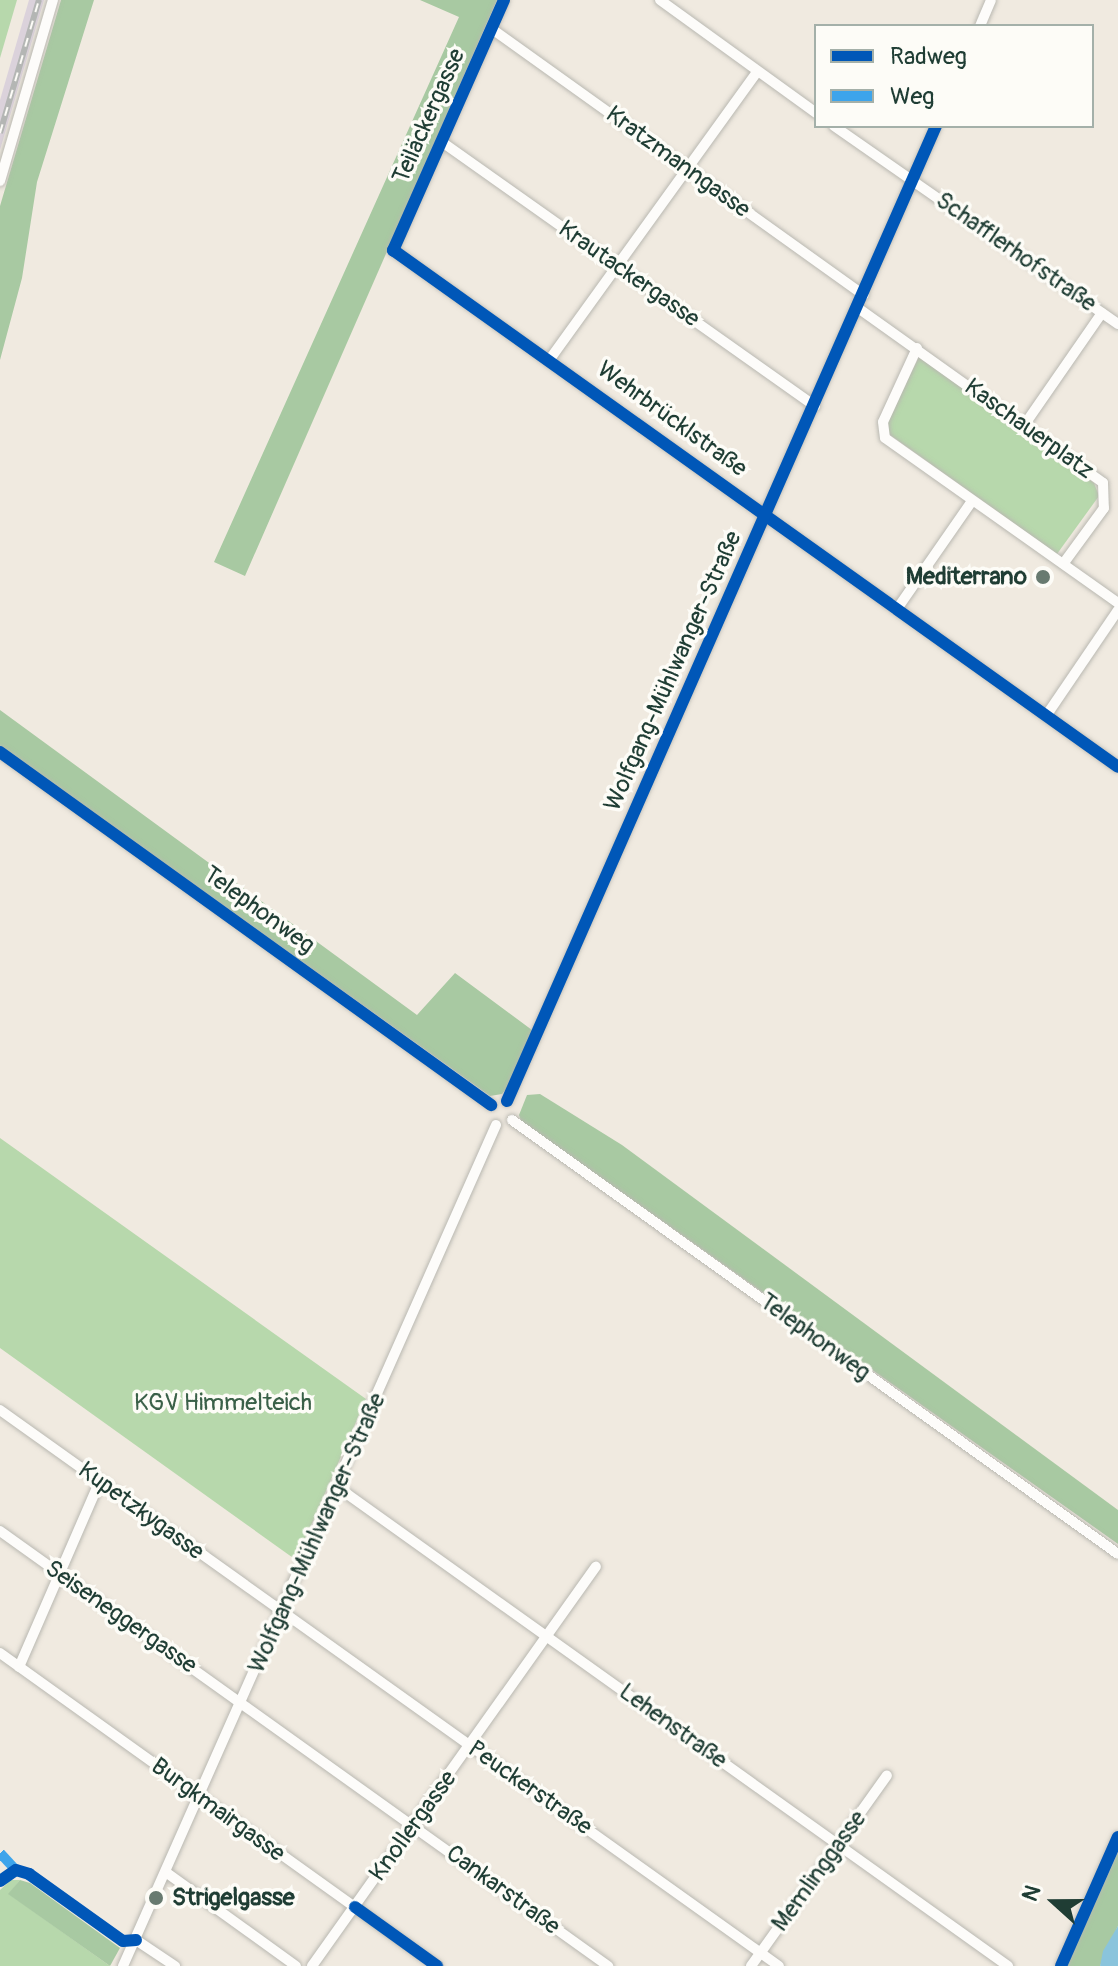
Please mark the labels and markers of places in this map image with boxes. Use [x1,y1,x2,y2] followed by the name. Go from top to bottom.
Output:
[906,563,1027,591] place label: Mediterrano
[1034,568,1052,586] marker: Mediterrano
[172,1884,295,1912] place label: Strigelgasse
[147,1889,165,1907] marker: Strigelgasse

